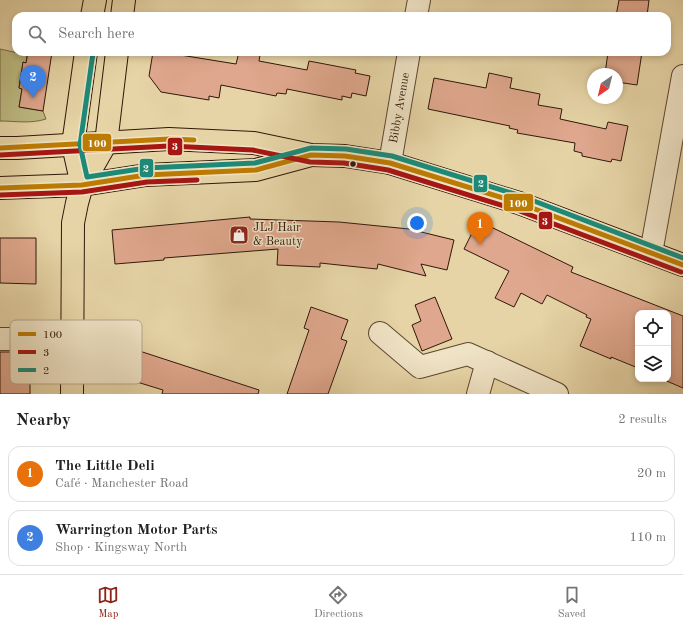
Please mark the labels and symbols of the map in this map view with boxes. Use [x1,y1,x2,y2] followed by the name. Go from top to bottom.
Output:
[20,65,46,98] pin: 2
[587,68,623,104] north arrow
[388,71,412,144] street label: Bibby Avenue
[82,133,112,152] line badge: 100
[167,137,183,156] line badge: 3
[87,139,107,150] text: 100
[172,142,178,153] text: 3
[139,158,154,178] line badge: 2
[348,159,358,169] unlabelled marker
[143,164,149,175] text: 2
[473,174,488,193] line badge: 2
[478,179,484,190] text: 2
[503,193,534,212] line badge: 100
[508,199,528,210] text: 100
[538,211,553,230] line badge: 3
[467,212,493,245] pin: 1
[407,213,427,233] your location
[542,217,548,228] text: 3
[253,222,303,248] place label: JLJ Hair & Beauty
[228,224,250,246] shop icon: JLJ Hair & Beauty
[10,320,142,384] legend
[43,330,62,341] text: 100
[43,348,49,359] text: 3
[43,366,49,377] text: 2

